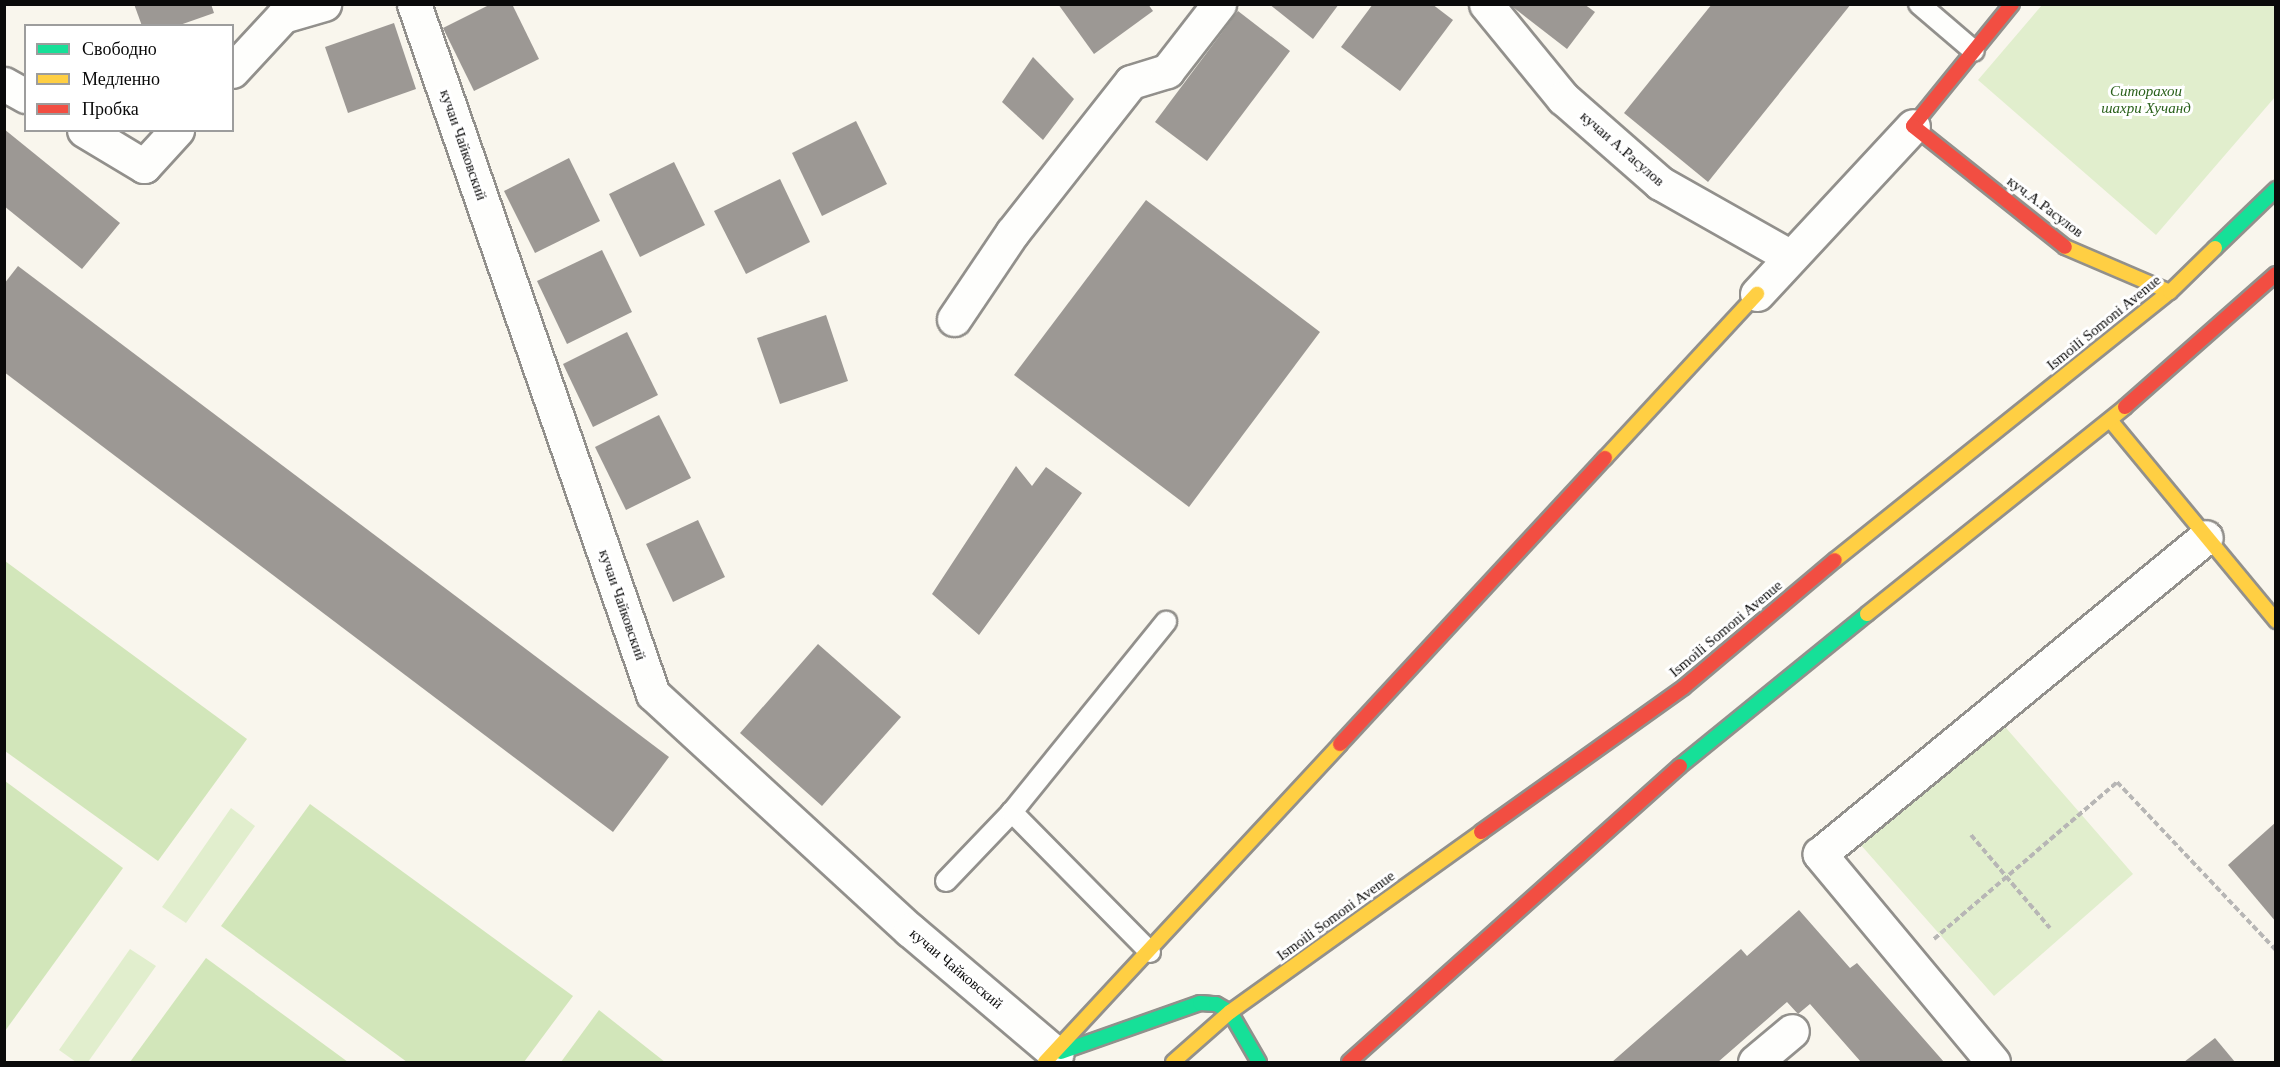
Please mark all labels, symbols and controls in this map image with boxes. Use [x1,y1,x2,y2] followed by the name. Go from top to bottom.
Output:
[24,24,234,132] legend
[82,39,157,59] text: Свободно
[82,69,160,89] text: Медленно
[2101,82,2191,117] park label: Ситорахои шахри Хучанд
[436,87,490,203] street label: кучаи Чайковский
[82,99,139,119] text: Пробка
[1576,108,1668,190] street label: кучаи А.Расулов
[2003,172,2087,242] street label: куч.А.Расулов
[2043,271,2165,375] street label: Ismoili Somoni Avenue
[595,547,649,663] street label: кучаи Чайковский
[1666,576,1786,682] street label: Ismoili Somoni Avenue
[1273,867,1399,965] street label: Ismoili Somoni Avenue
[906,925,1006,1013] street label: кучаи Чайковский

